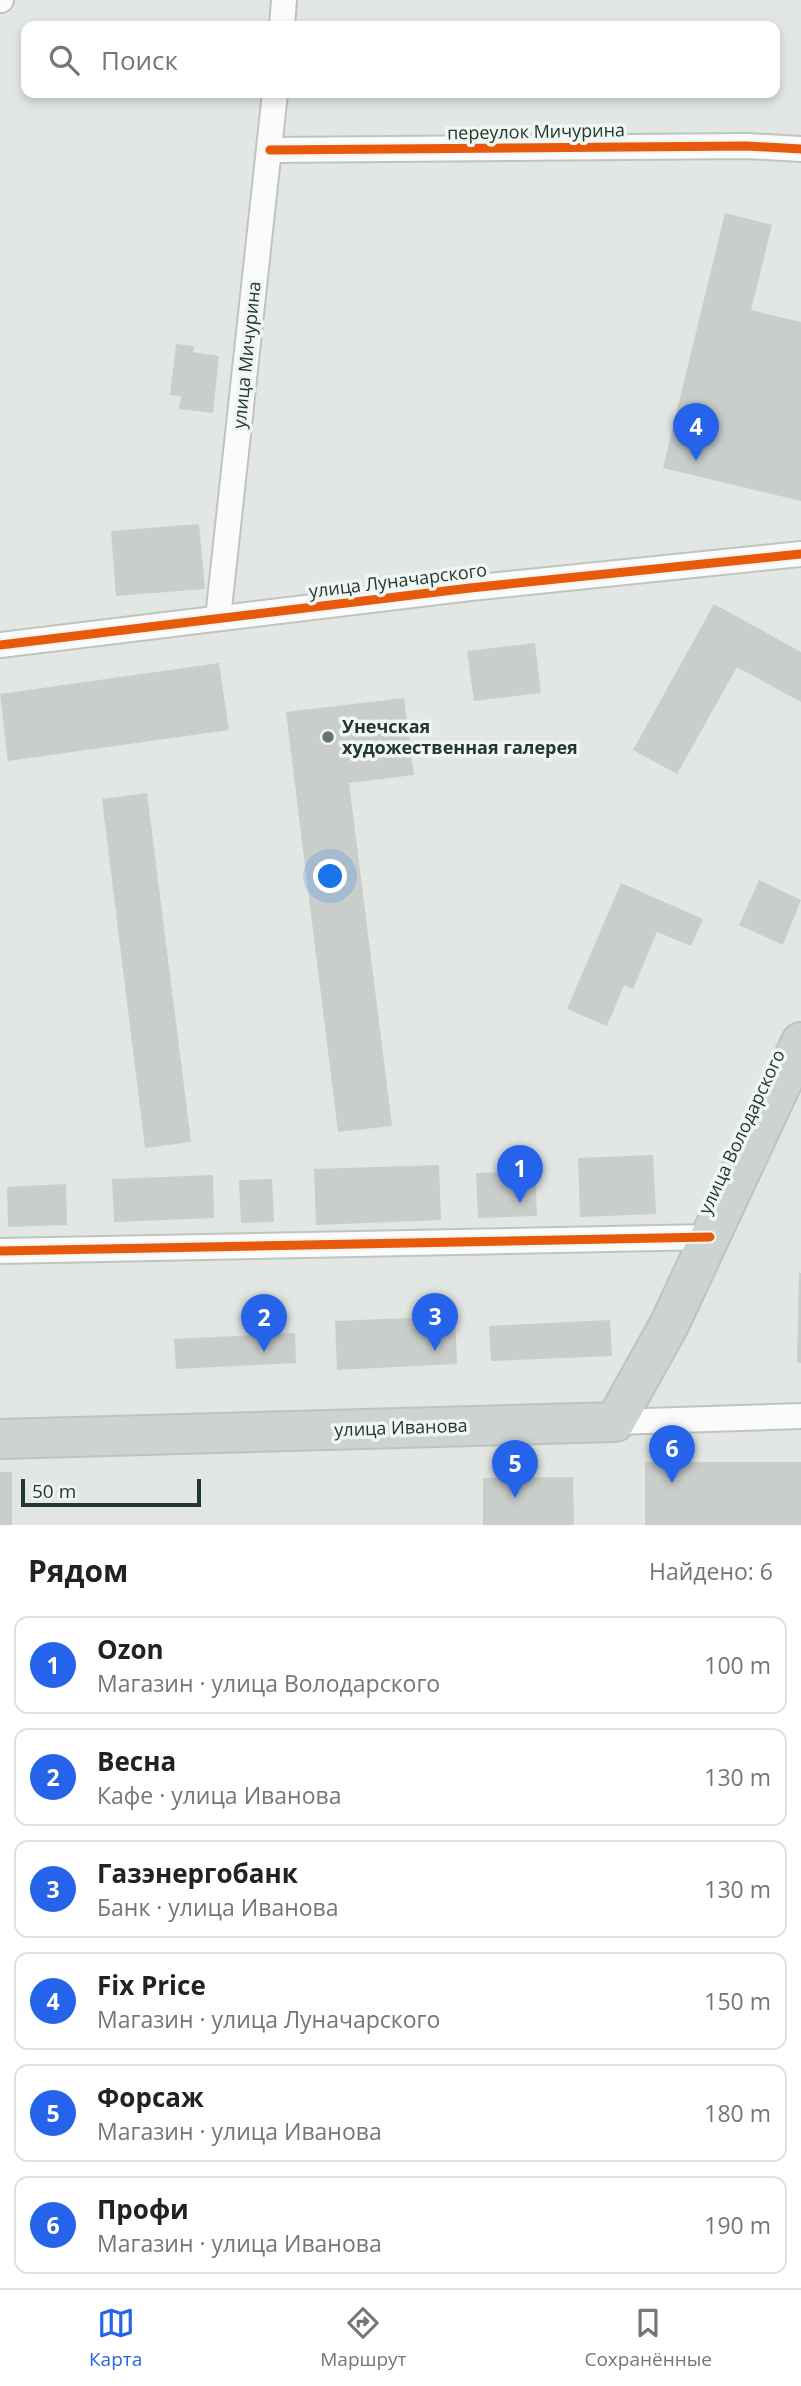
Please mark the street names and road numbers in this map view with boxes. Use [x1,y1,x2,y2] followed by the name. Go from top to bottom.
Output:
[447,117,625,145] street label: переулок Мичурина
[226,280,266,430] street label: улица Мичурина
[308,557,488,603] street label: улица Луначарского
[692,1045,790,1218] street label: улица Володарского
[334,1413,468,1441] street label: улица Иванова

